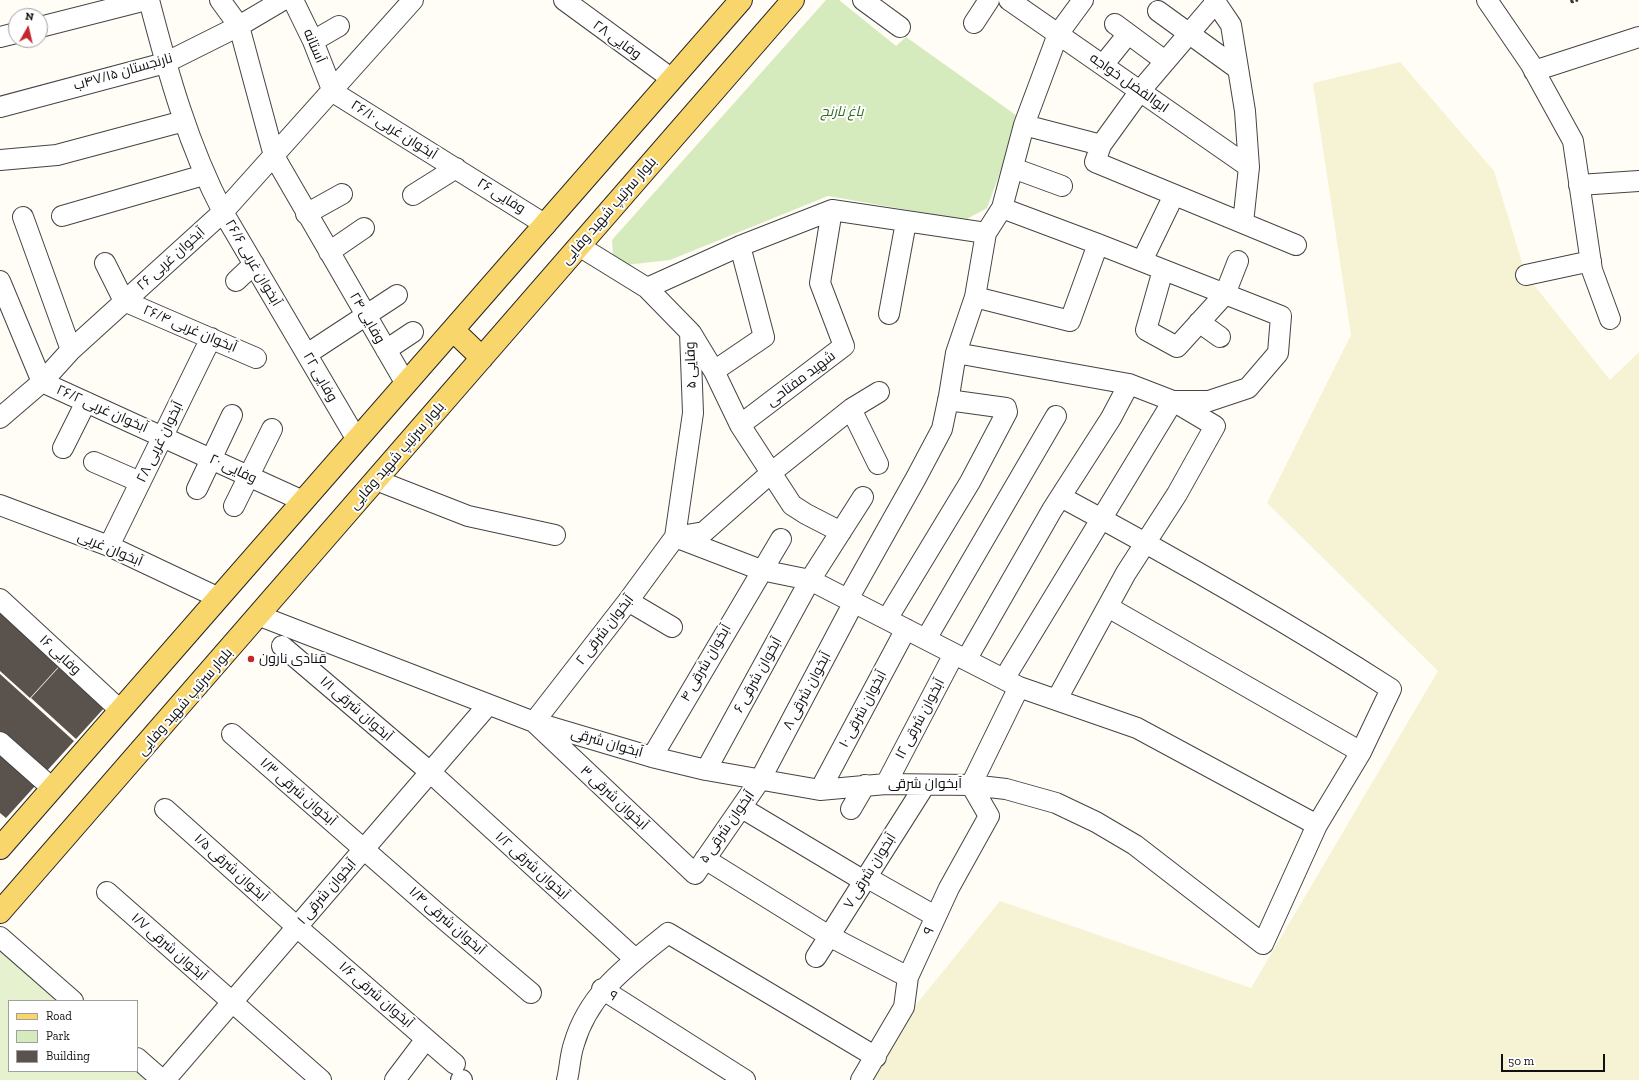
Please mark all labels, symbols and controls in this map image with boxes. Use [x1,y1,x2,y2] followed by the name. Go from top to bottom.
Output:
[8,8,48,48] north arrow
[25,10,35,24] text: N
[590,17,644,63] street label: وفایی ۲۸
[299,26,329,66] street label: آستانه
[72,50,174,94] street label: نارنجستان ۴۷/۱۵ب
[1086,50,1172,116] street label: ابوالفضل خواجه
[348,97,440,163] street label: آبخوان غربی ۲۶/۱۰
[821,104,863,120] park label: باغ نارنج
[558,154,660,268] street label: بلوار سرتیپ شهید وفایی
[474,175,528,217] street label: وفایی ۲۶
[221,217,285,309] street label: آبخوان غربی ۲۶/۶
[133,224,209,294] street label: آبخوان غربی ۲۶
[346,289,388,347] street label: وفایی ۲۴
[141,302,239,356] street label: آبخوان غربی ۲۶/۴
[682,341,700,389] street label: وفایی ۵
[763,348,839,410] street label: شهید مفتاحی
[299,349,341,405] street label: وفایی ۲۲
[54,381,150,437] street label: آبخوان غربی ۲۶/۲
[133,399,187,485] street label: آبخوان غربی ۲۸
[346,399,448,513] street label: بلوار سرتیپ شهید وفایی
[207,451,259,487] street label: وفایی ۲۰
[75,528,145,570] street label: آبخوان غربی
[572,592,638,668] street label: آبخوان شرقی ۲
[677,621,735,705] street label: آبخوان شرقی ۴
[36,632,84,678] street label: وفایی ۱۶
[730,634,786,716] street label: آبخوان شرقی ۶
[134,645,236,759] street label: بلوار سرتیپ شهید وفایی
[779,649,835,733] street label: آبخوان شرقی ۸
[259,651,327,667] place label: قنادی نارون
[246,654,256,664] marker: قنادی نارون
[836,668,890,750] street label: آبخوان شرقی ۱۰
[316,673,396,745] street label: آبخوان شرقی ۱/۱
[892,676,948,762] street label: آبخوان شرقی ۱۲
[569,725,645,761] street label: آبخوان شرقی
[256,754,340,830] street label: آبخوان شرقی ۱/۳
[577,762,651,834] street label: آبخوان شرقی ۳
[888,776,962,792] street label: آبخوان شرقی
[696,787,758,867] street label: آبخوان شرقی ۵
[492,828,572,904] street label: آبخوان شرقی ۱/۲
[191,830,271,906] street label: آبخوان شرقی ۱/۵
[840,830,900,912] street label: آبخوان شرقی ۷
[294,856,360,928] street label: آبخوان شرقی ۱
[405,883,489,959] street label: آبخوان شرقی ۱/۴
[128,910,210,984] street label: آبخوان شرقی ۱/۷
[920,924,938,938] street label: ۹
[335,958,417,1032] street label: آبخوان شرقی ۱/۶
[605,987,621,1005] street label: ۹
[8,1000,138,1072] legend
[46,1009,72,1023] text: Road
[46,1029,70,1043] text: Park
[1503,1046,1607,1072] scale bar
[46,1049,90,1063] text: Building
[1508,1054,1534,1068] text: 50 m

